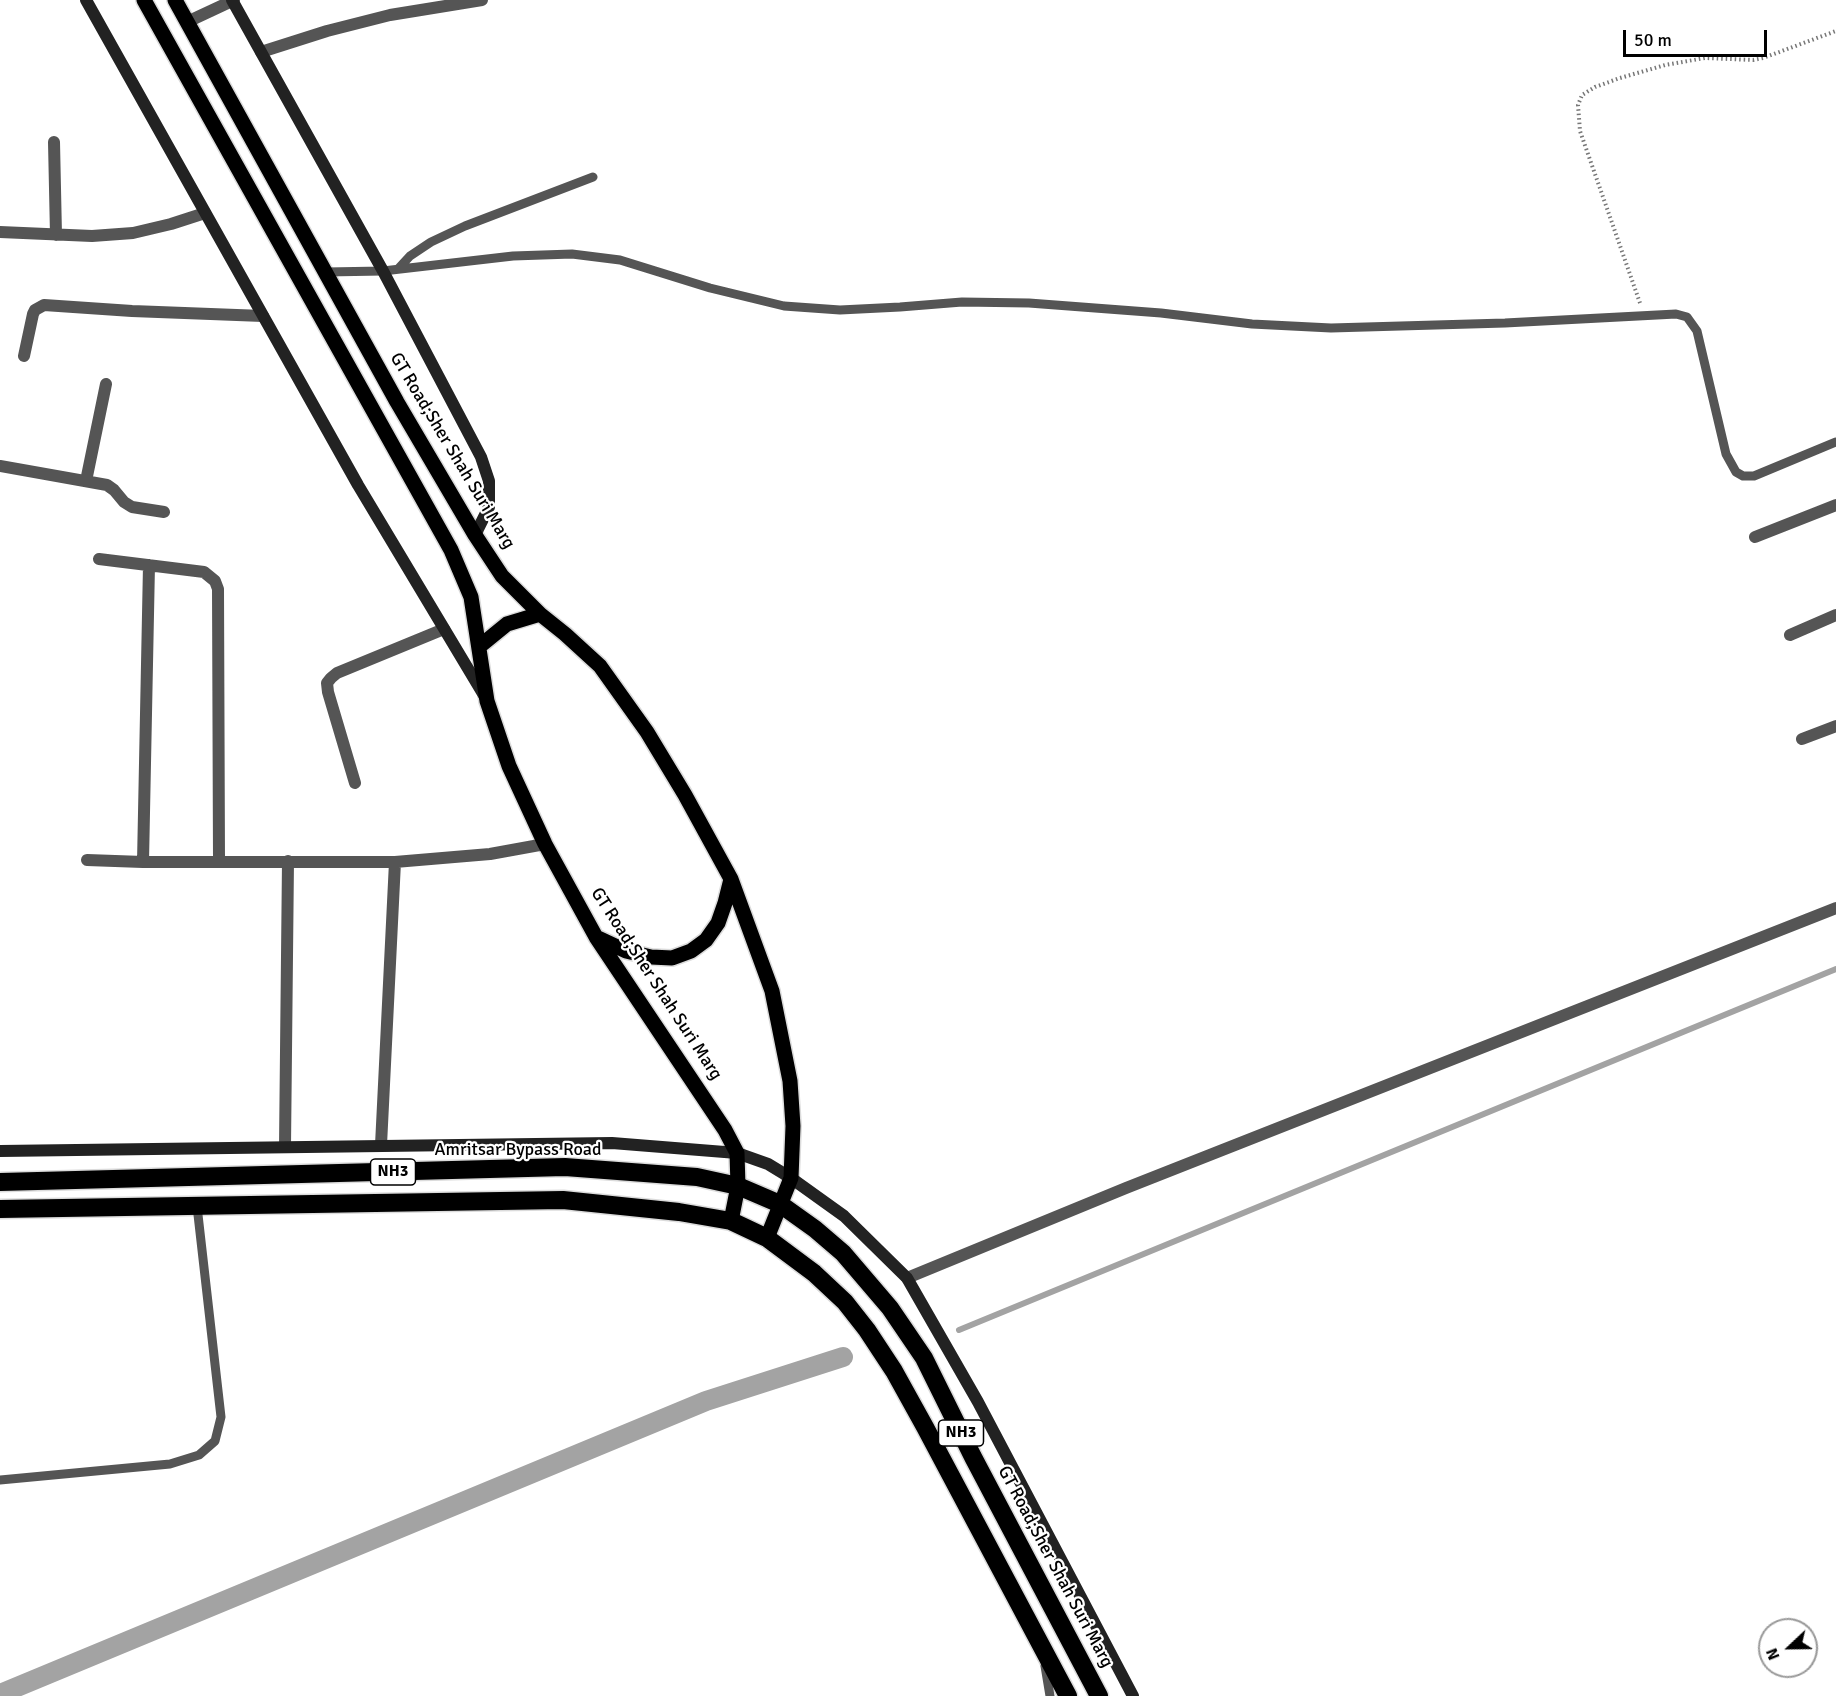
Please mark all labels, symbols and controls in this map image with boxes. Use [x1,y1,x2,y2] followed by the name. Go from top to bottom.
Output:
[1626,18,1770,56] scale bar
[1634,29,1672,51] text: 50 m
[385,349,519,553] street label: GT Road;Sher Shah Suri Marg
[586,884,726,1084] street label: GT Road;Sher Shah Suri Marg
[435,1139,601,1161] street label: Amritsar Bypass Road
[370,1159,416,1185] road number: NH3
[938,1420,984,1446] road number: NH3
[993,1463,1117,1671] street label: GT Road;Sher Shah Suri Marg
[1758,1618,1818,1678] north arrow
[1762,1645,1785,1663] text: N

